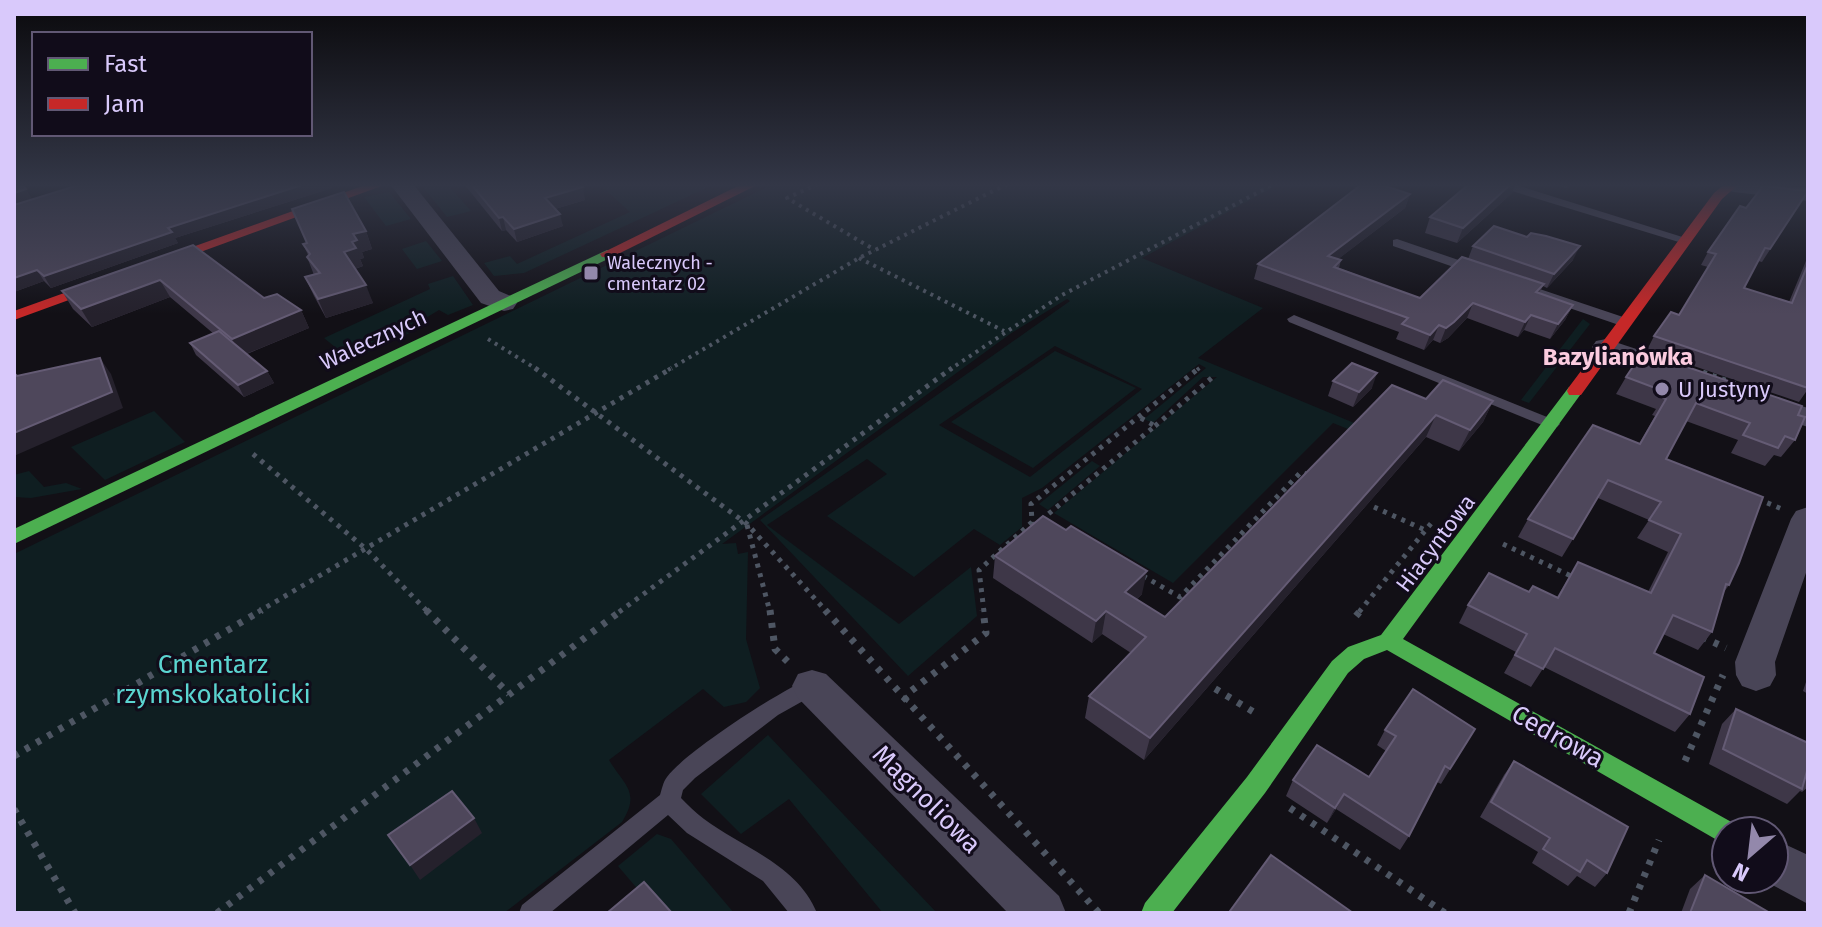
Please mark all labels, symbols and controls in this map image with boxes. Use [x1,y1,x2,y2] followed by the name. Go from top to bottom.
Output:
[32,32,312,136] legend
[104,50,147,78] text: Fast
[104,90,145,118] text: Jam
[607,252,713,295] place label: Walecznych - cmentarz 02
[582,264,600,282] marker: Walecznych - cmentarz 02
[316,303,431,376] street label: Walecznych
[1543,343,1693,371] district label: Bazylianówka
[1678,376,1771,403] place label: U Justyny
[1653,380,1671,398] marker: U Justyny
[1390,489,1481,597] street label: Hiacyntowa
[115,649,311,710] park label: Cmentarz rzymskokatolicki
[1506,698,1609,774] street label: Cedrowa
[866,739,987,860] street label: Magnoliowa
[1710,815,1790,895] north arrow
[1728,857,1754,888] text: N

